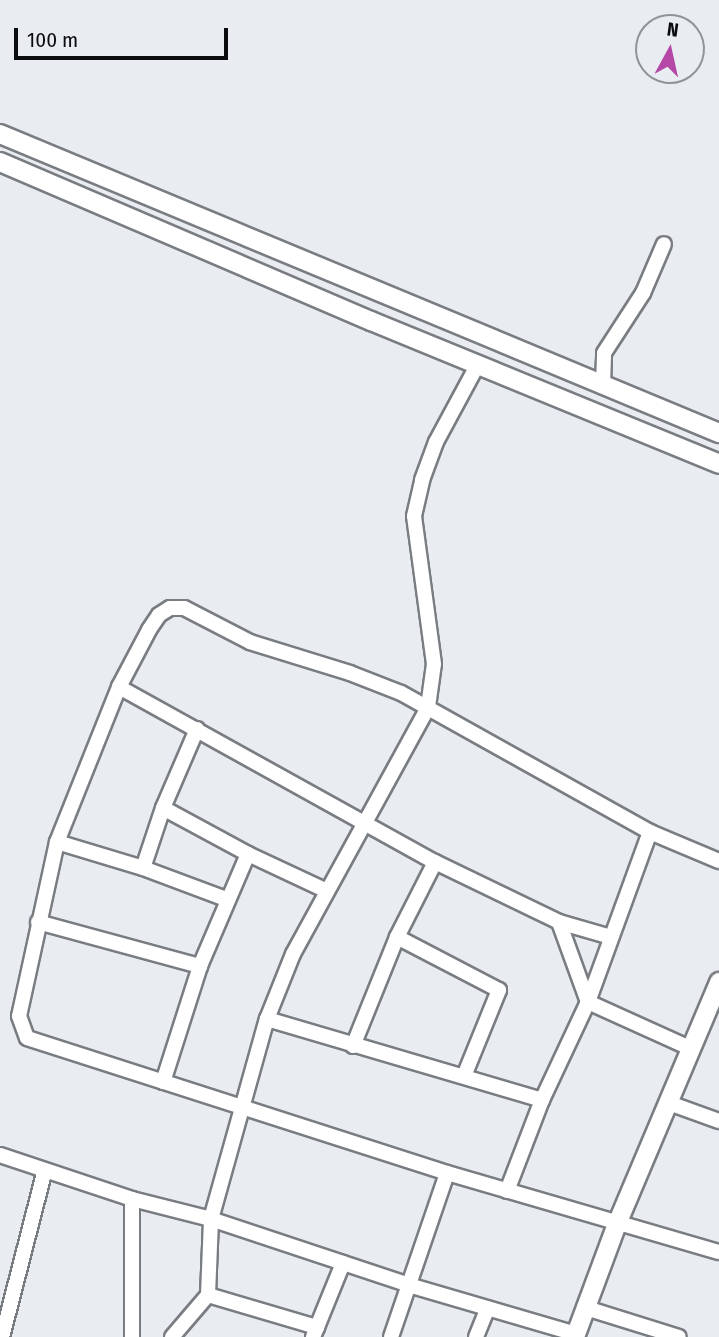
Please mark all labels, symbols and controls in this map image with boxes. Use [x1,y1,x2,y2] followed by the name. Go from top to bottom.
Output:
[18,14,231,58] scale bar
[635,14,705,84] north arrow
[665,18,680,42] text: N
[27,27,78,53] text: 100 m

